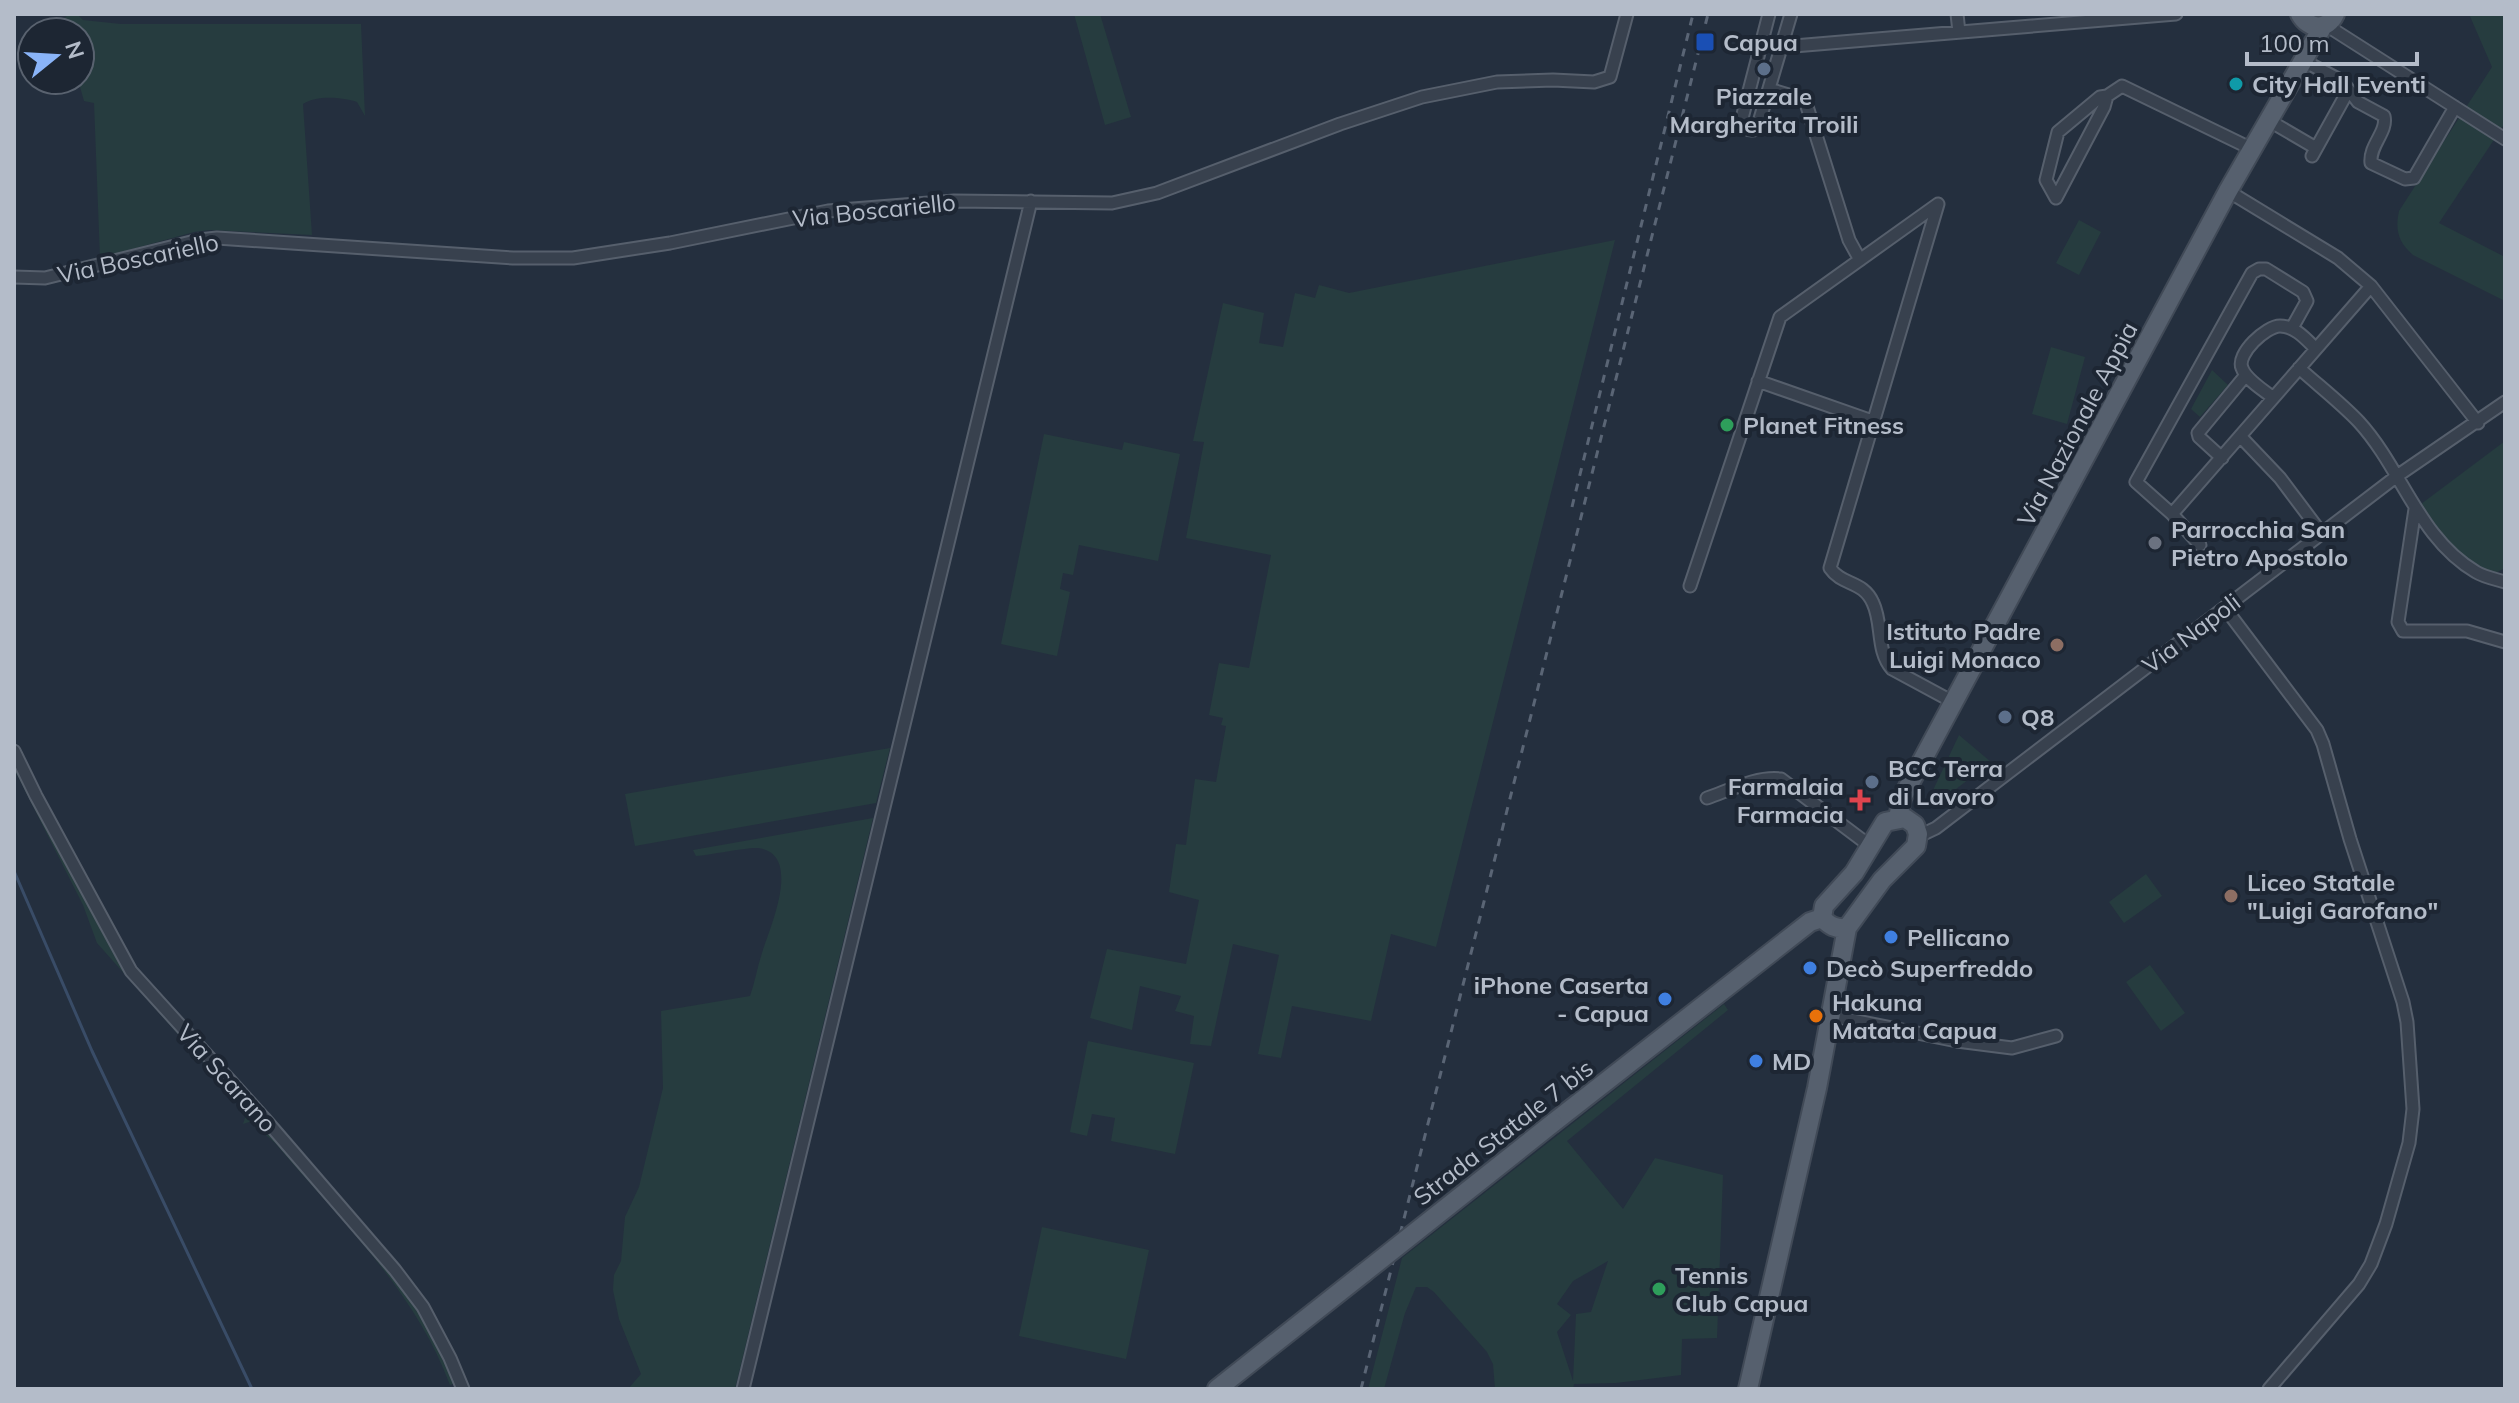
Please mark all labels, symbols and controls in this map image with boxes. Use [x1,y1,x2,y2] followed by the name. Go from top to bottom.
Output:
[16,16,96,96] north arrow
[2247,16,2417,66] scale bar
[1723,27,1798,57] place label: Capua
[2259,28,2330,58] text: 100 m
[1694,31,1716,53] marker: Capua
[59,38,91,62] text: N
[1755,60,1773,78] marker: Piazzale Margherita Troili
[2252,69,2426,99] place label: City Hall Eventi
[2227,75,2245,93] marker: City Hall Eventi
[1669,81,1859,139] place label: Piazzale Margherita Troili
[791,187,957,233] street label: Via Boscariello
[55,226,221,290] street label: Via Boscariello
[2010,317,2144,531] street label: Via Nazionale Appia
[1743,410,1904,440] place label: Planet Fitness
[1718,416,1736,434] marker: Planet Fitness
[2171,514,2348,572] place label: Parrocchia San Pietro Apostolo
[2146,534,2164,552] marker: Parrocchia San Pietro Apostolo
[2136,586,2246,680] street label: Via Napoli
[1886,616,2041,674] place label: Istituto Padre Luigi Monaco
[2048,636,2066,654] marker: Istituto Padre Luigi Monaco
[2021,702,2054,732] place label: Q8
[1996,708,2014,726] marker: Q8
[1888,753,2003,811] place label: BCC Terra di Lavoro
[1728,771,1844,829] place label: Farmalaia Farmacia
[1863,773,1881,791] marker: BCC Terra di Lavoro
[1851,791,1869,809] marker: Farmalaia Farmacia
[2247,867,2438,925] place label: Liceo Statale "Luigi Garofano"
[2222,887,2240,905] marker: Liceo Statale "Luigi Garofano"
[1907,922,2010,952] place label: Pellicano
[1882,928,1900,946] marker: Pellicano
[1826,953,2033,983] place label: Decò Superfreddo
[1801,959,1819,977] marker: Decò Superfreddo
[1474,970,1649,1028] place label: iPhone Caserta - Capua
[1832,987,1997,1045] place label: Hakuna Matata Capua
[1656,990,1674,1008] marker: iPhone Caserta - Capua
[1807,1007,1825,1025] marker: Hakuna Matata Capua
[171,1018,283,1138] street label: Via Scarano
[1772,1046,1811,1076] place label: MD
[1747,1052,1765,1070] marker: MD
[1407,1053,1599,1211] street label: Strada Statale 7 bis
[1675,1260,1808,1318] place label: Tennis Club Capua
[1650,1280,1668,1298] marker: Tennis Club Capua

